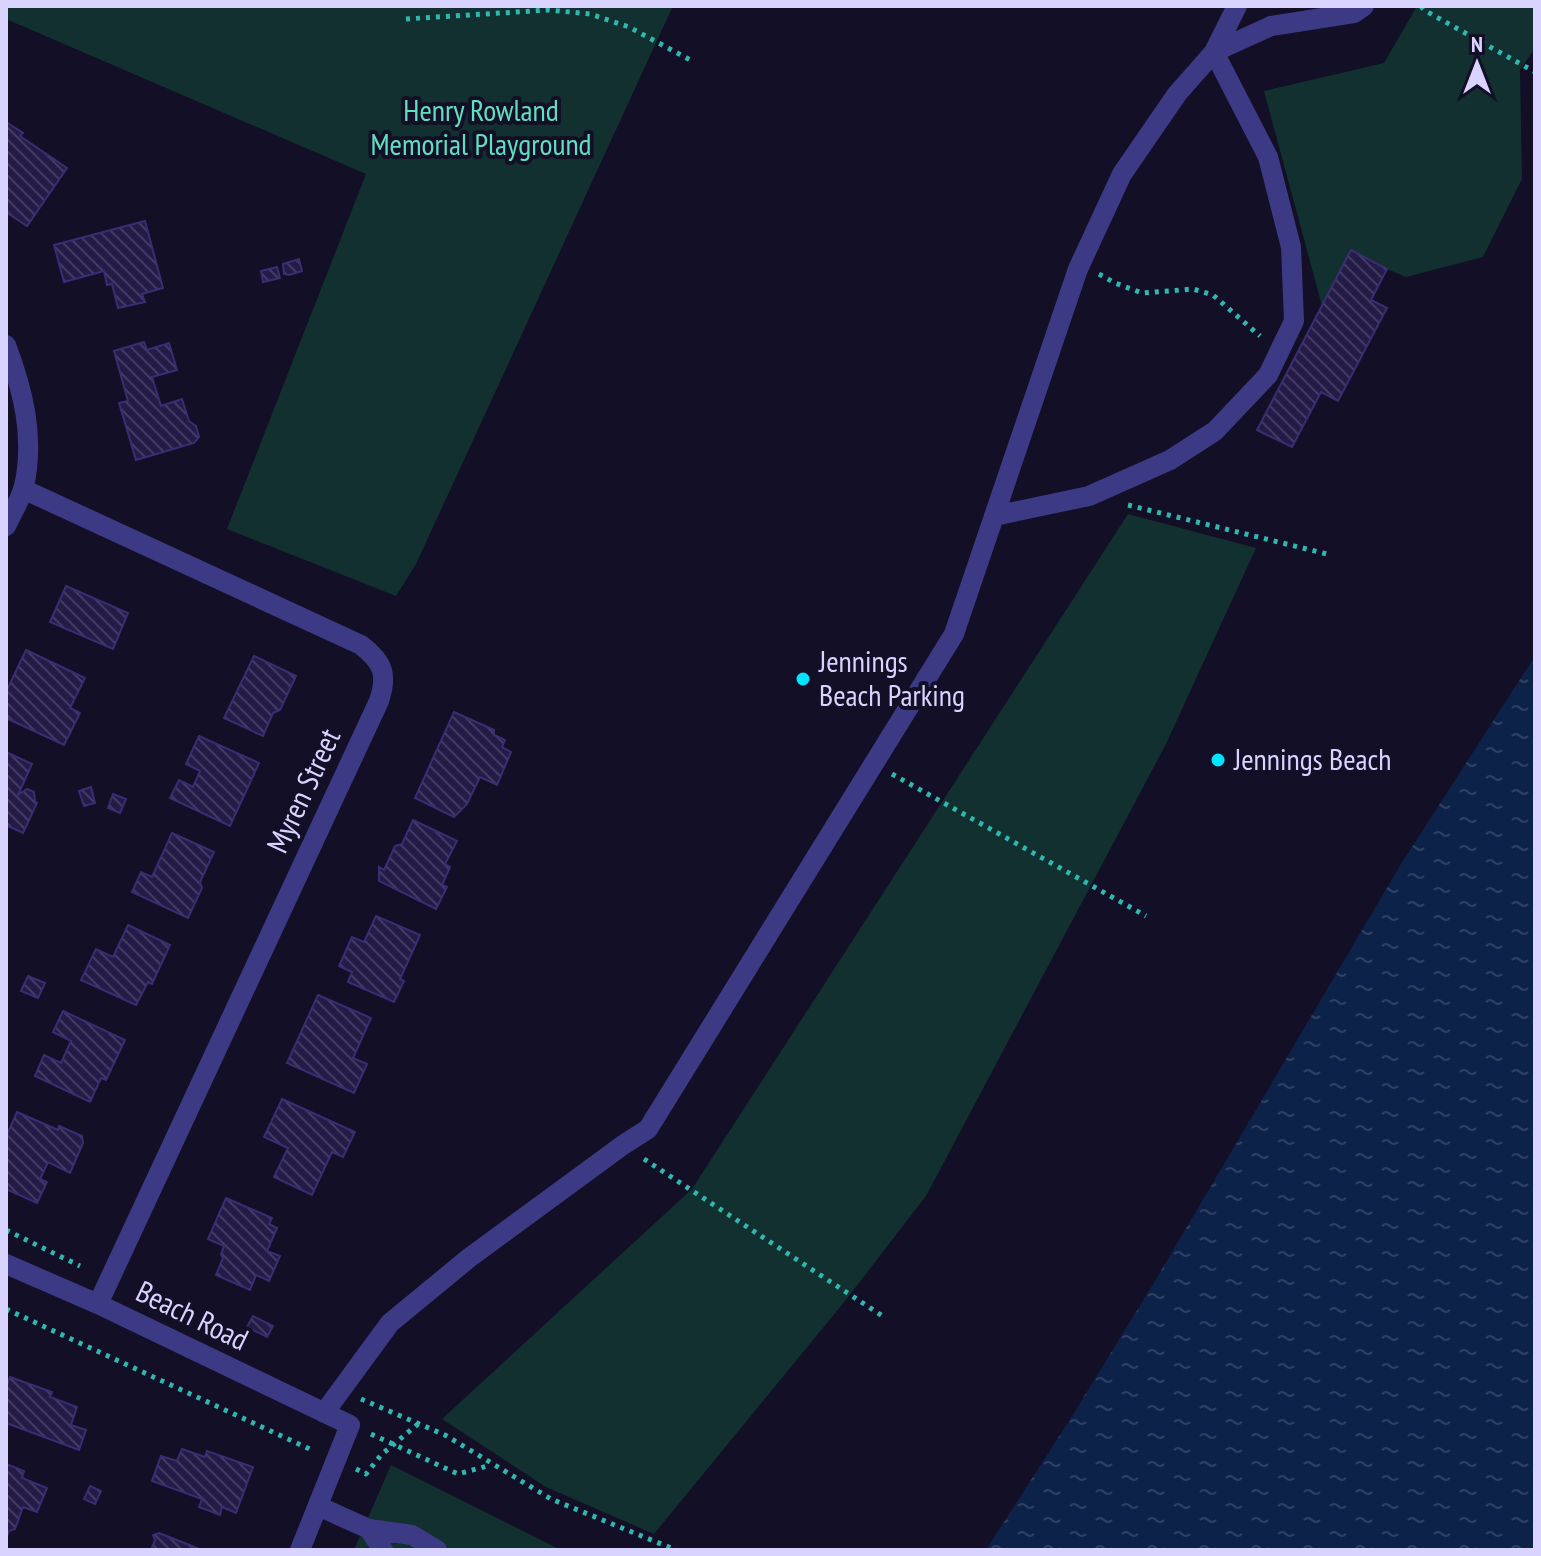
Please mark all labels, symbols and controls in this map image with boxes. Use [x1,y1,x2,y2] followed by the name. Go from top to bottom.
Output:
[1437,24,1517,104] north arrow
[1471,30,1483,58] text: N
[370,90,592,163] park label: Henry Rowland Memorial Playground
[818,641,965,714] place label: Jennings Beach Parking
[794,670,812,688] marker: Jennings Beach Parking
[257,721,349,859] street label: Myren Street
[1233,739,1392,778] place label: Jennings Beach
[1209,751,1227,769] marker: Jennings Beach
[130,1271,255,1358] street label: Beach Road

